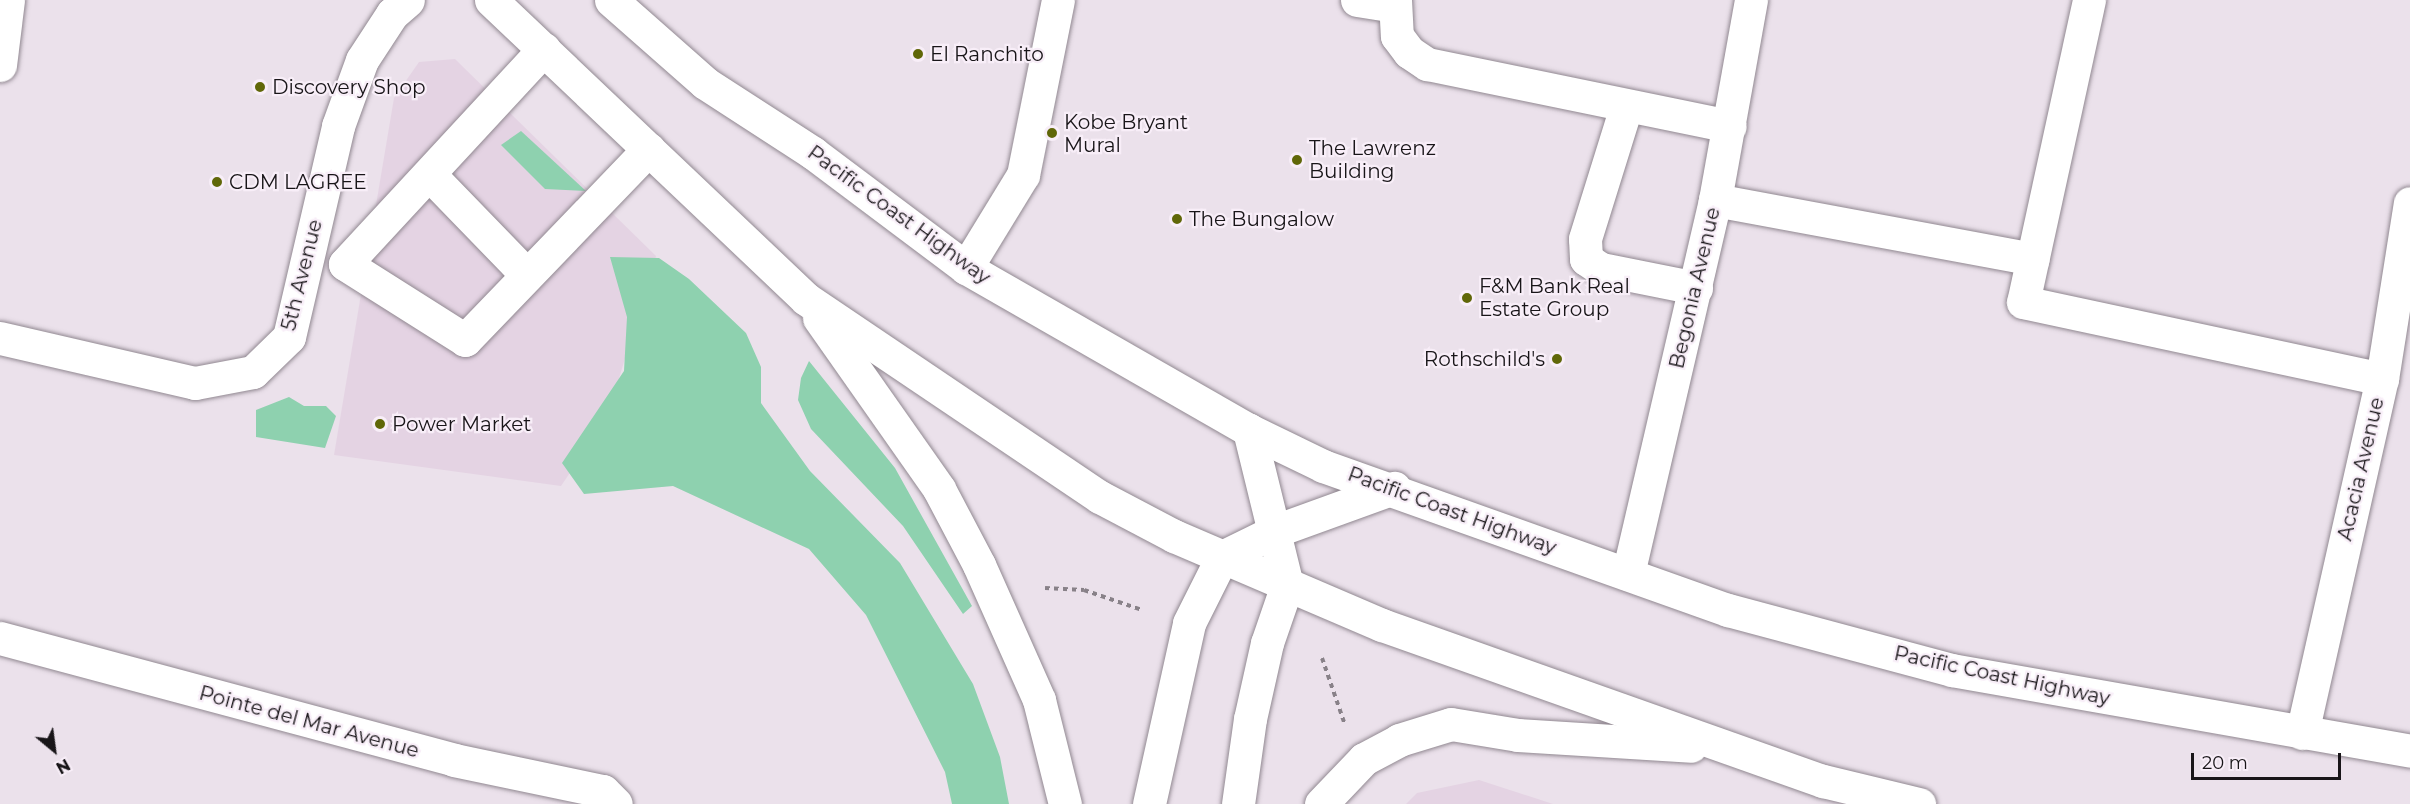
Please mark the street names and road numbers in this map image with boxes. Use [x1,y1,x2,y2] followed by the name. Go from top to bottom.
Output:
[803,141,995,289] street label: Pacific Coast Highway
[1665,205,1725,371] street label: Begonia Avenue
[277,217,327,333] street label: 5th Avenue
[2333,395,2389,543] street label: Acacia Avenue
[1344,462,1560,560] street label: Pacific Coast Highway
[1892,641,2112,711] street label: Pacific Coast Highway
[197,681,421,763] street label: Pointe del Mar Avenue

